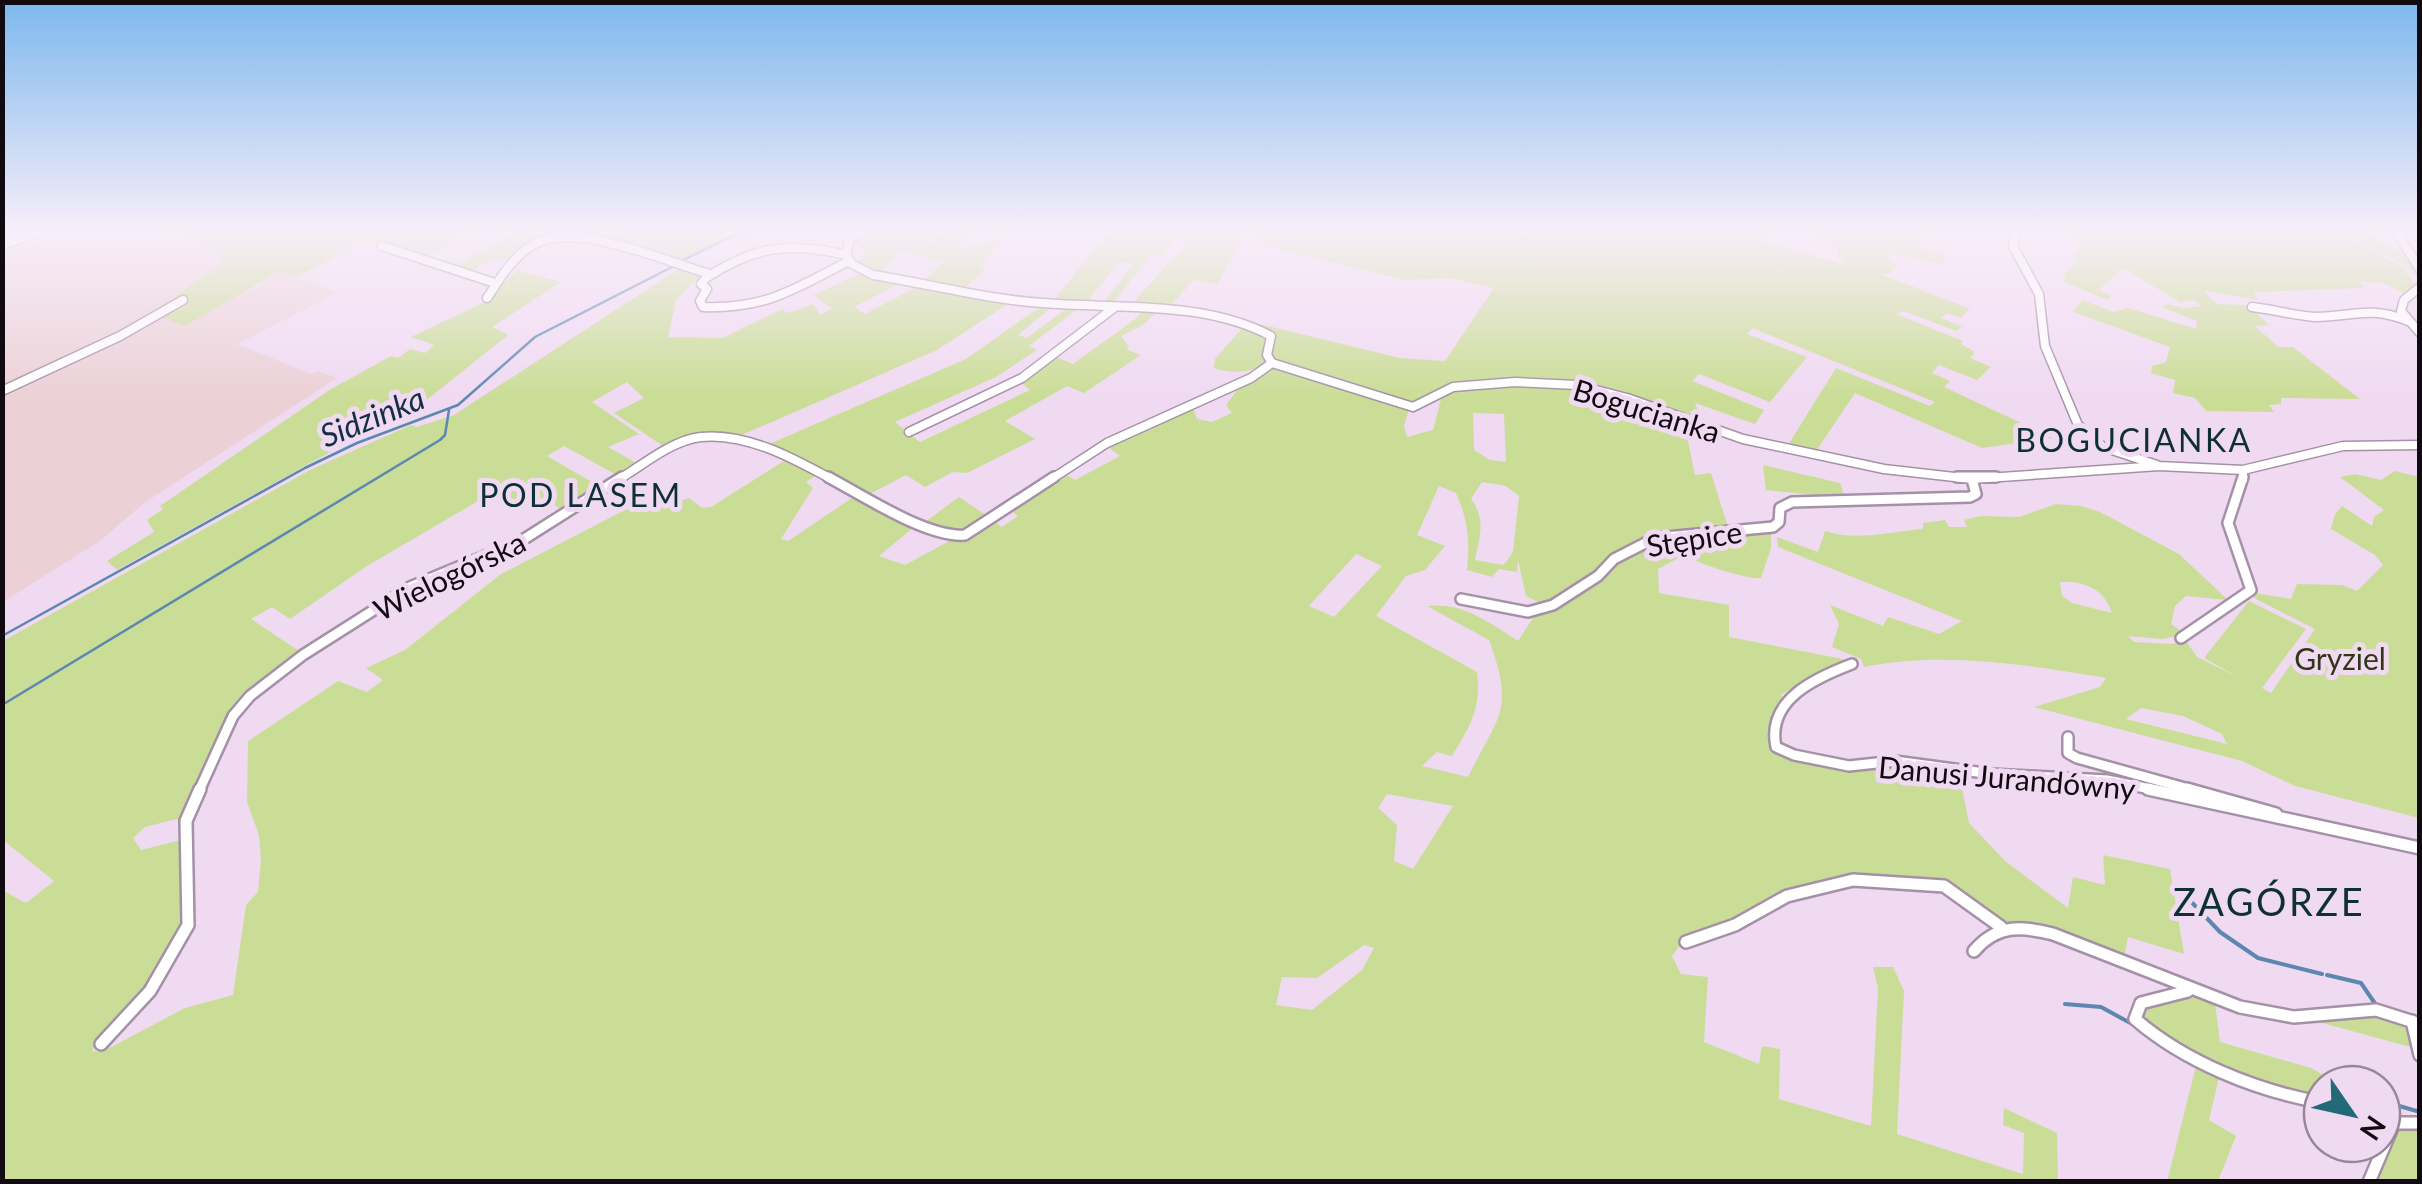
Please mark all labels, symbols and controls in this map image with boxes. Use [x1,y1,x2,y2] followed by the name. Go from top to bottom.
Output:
[1569,371,1725,449] street label: Bogucianka
[314,377,430,455] water label: Sidzinka
[2015,420,2253,459] district label: BOGUCIANKA
[479,475,683,514] district label: POD LASEM
[1644,513,1744,563] street label: Stępice
[367,523,531,627] street label: Wielogórska
[2294,640,2386,676] park label: Gryziel
[1877,748,2138,806] street label: Danusi Jurandówny
[2173,878,2365,924] district label: ZAGÓRZE
[2302,1064,2402,1164] north arrow
[2353,1110,2394,1147] text: N

